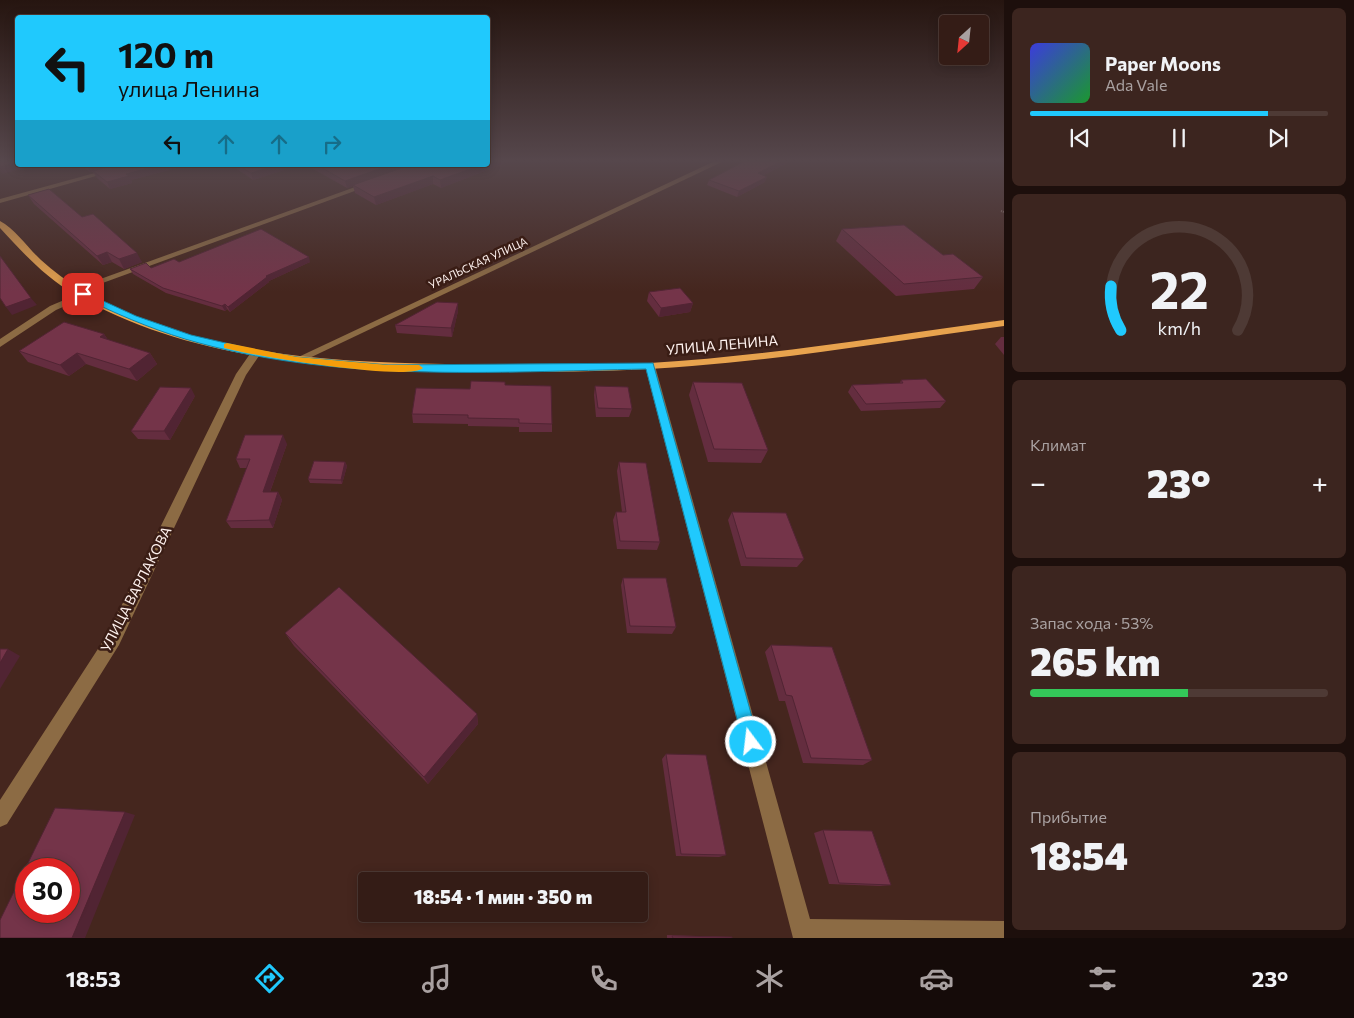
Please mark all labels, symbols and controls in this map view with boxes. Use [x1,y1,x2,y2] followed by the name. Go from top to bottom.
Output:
[939,15,989,65] north arrow
[939,15,989,65] map controls
[118,32,214,75] text: 120 m
[35,35,100,100] icon: left
[1105,52,1221,75] text: Paper Moons
[118,75,260,102] text: улица Ленина
[1105,75,1167,94] text: Ada Vale
[1066,124,1094,152] icon: previous
[1165,124,1193,152] icon: pause
[1264,124,1292,152] icon: next
[159,130,187,158] icon: left
[212,130,240,158] icon: ahead
[265,130,293,158] icon: ahead
[318,130,346,158] icon: right
[426,234,530,291] street label: УРАЛЬСКАЯ УЛИЦА
[1149,256,1209,320] text: 22
[62,273,104,315] pin
[69,280,97,308] icon: arrive
[1157,317,1201,339] text: km/h
[665,331,779,358] street label: УЛИЦА ЛЕНИНА
[1030,435,1086,454] text: Климат
[1147,459,1211,506] text: 23°
[1030,465,1046,499] text: −
[1312,465,1328,499] text: +
[97,523,175,654] street label: УЛИЦА ВАРЛАКОВА
[1030,613,1153,632] text: Запас хода · 53%
[1030,637,1161,684] text: 265 km
[724,715,776,767] position arrow
[1030,807,1107,826] text: Прибытие
[1030,831,1128,878] text: 18:54
[15,858,80,923] speed limit sign: 30
[414,885,592,908] text: 18:54 · 1 мин · 350 m
[252,961,287,996] icon: directions
[419,961,454,996] icon: music
[586,961,621,996] icon: phone
[752,961,787,996] icon: climate
[919,961,954,996] icon: car
[1085,961,1120,996] icon: filters
[66,965,121,992] text: 18:53
[1252,965,1288,992] text: 23°

